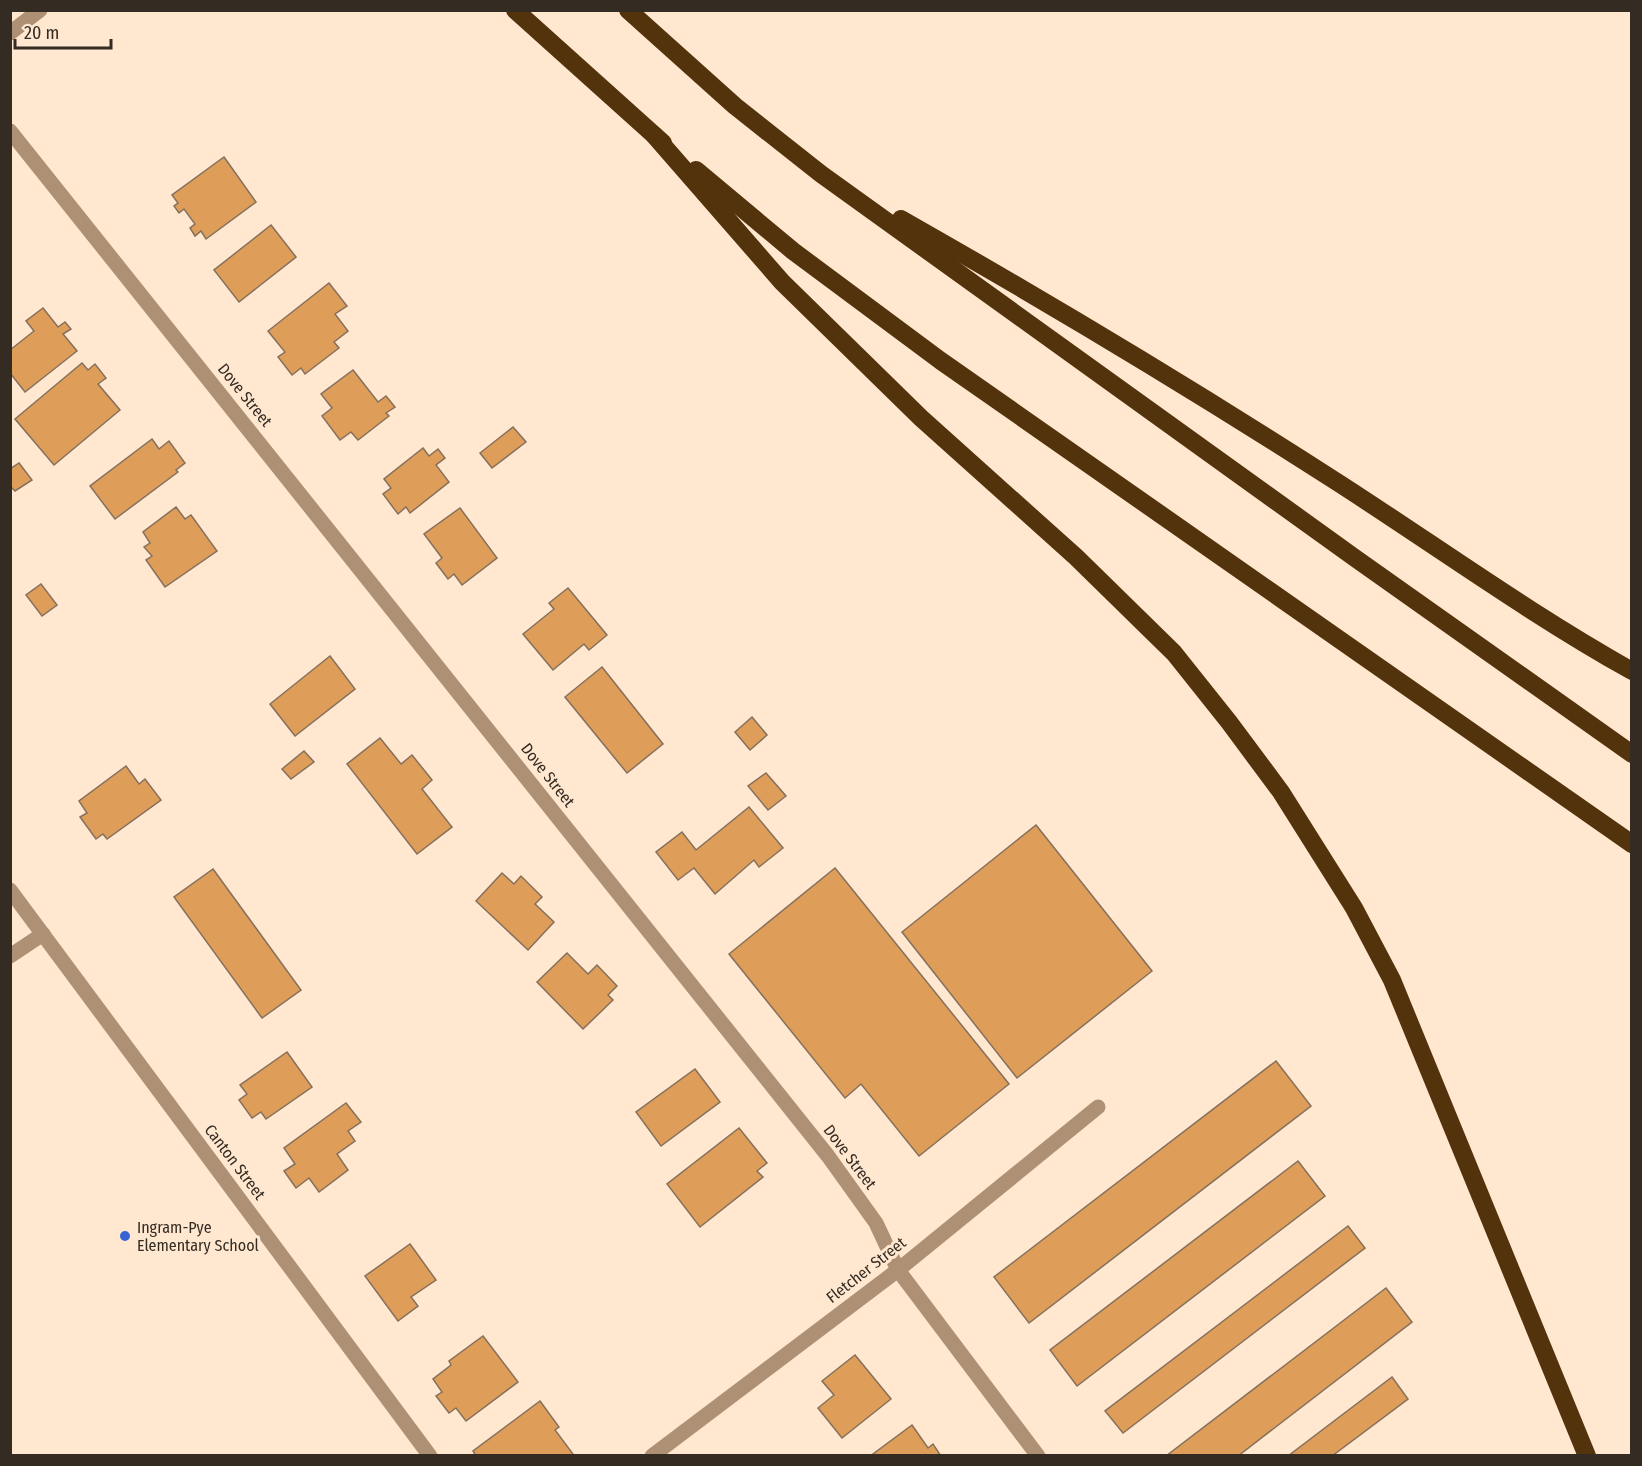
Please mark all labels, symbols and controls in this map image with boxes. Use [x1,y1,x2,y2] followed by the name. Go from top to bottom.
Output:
[15,12,111,50] scale bar
[24,22,59,44] text: 20 m
[214,360,277,431] street label: Dove Street
[517,739,579,811] street label: Dove Street
[201,1121,270,1204] street label: Canton Street
[820,1121,881,1194] street label: Dove Street
[137,1218,259,1255] place label: Ingram-Pye Elementary School
[118,1229,132,1243] marker: Ingram-Pye Elementary School
[822,1233,910,1307] street label: Fletcher Street

